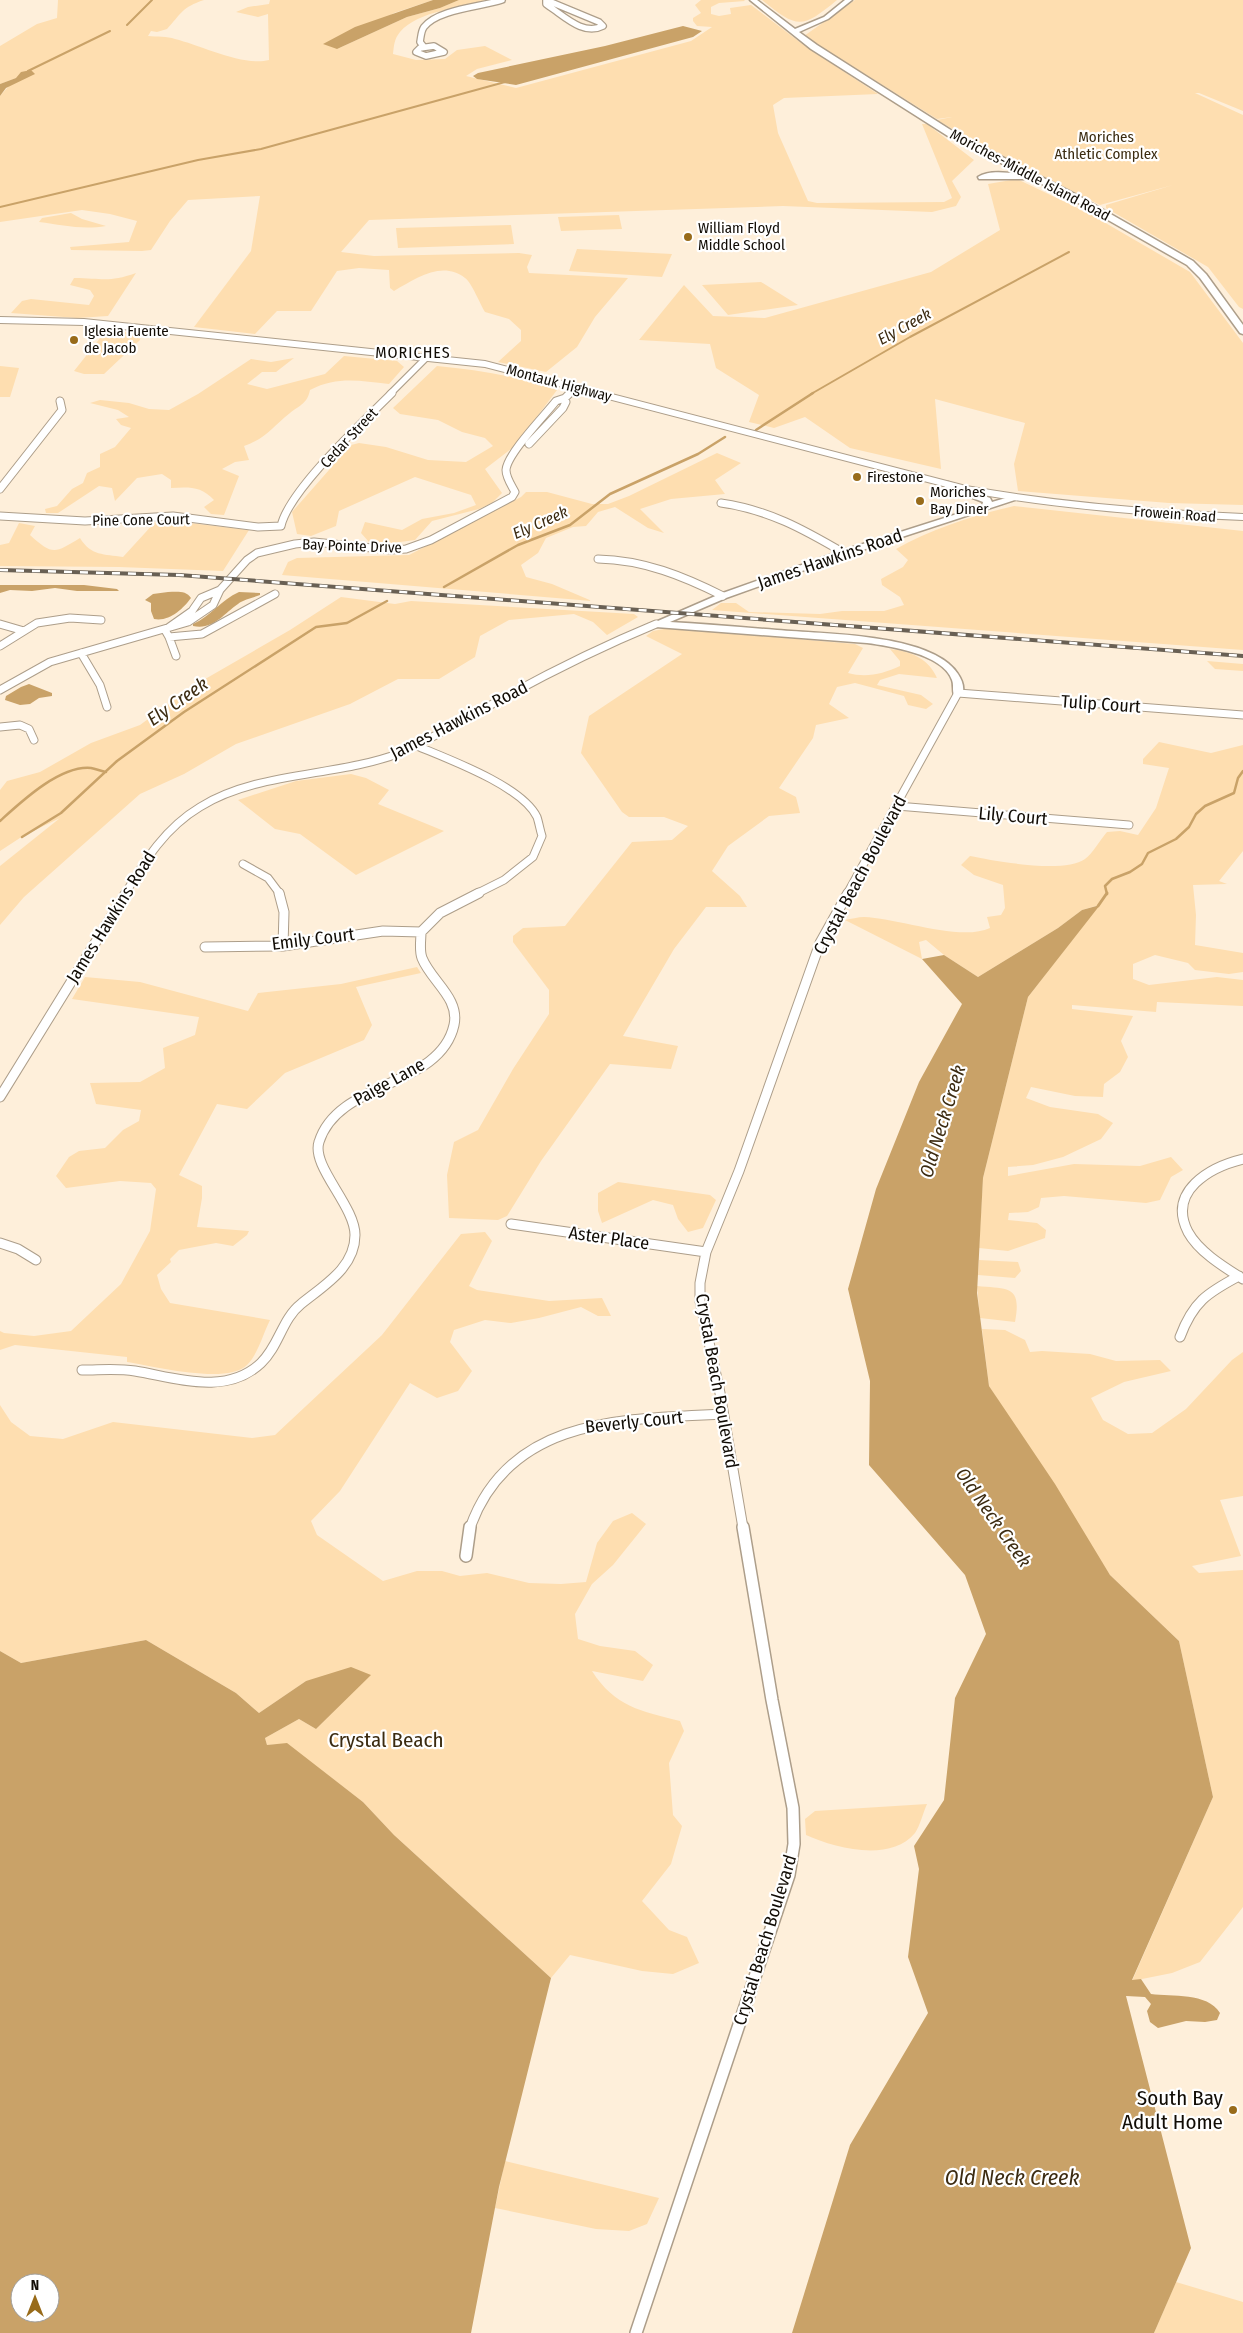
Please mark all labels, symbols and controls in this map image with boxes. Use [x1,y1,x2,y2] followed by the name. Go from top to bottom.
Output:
[947,125,1113,225] street label: Moriches-Middle Island Road
[1054,128,1158,163] park label: Moriches Athletic Complex
[698,219,785,254] place label: William Floyd Middle School
[682,231,694,243] marker: William Floyd Middle School
[874,304,934,349] water label: Ely Creek
[84,322,169,357] place label: Iglesia Fuente de Jacob
[68,334,80,346] marker: Iglesia Fuente de Jacob
[375,343,451,362] district label: MORICHES
[504,360,614,406] street label: Montauk Highway
[317,404,381,472] street label: Cedar Street
[867,468,923,486] place label: Firestone
[851,471,863,483] marker: Firestone
[930,483,989,518] place label: Moriches Bay Diner
[914,495,926,507] marker: Moriches Bay Diner
[510,502,571,543] water label: Ely Creek
[1133,502,1217,526] street label: Frowein Road
[92,510,190,530] street label: Pine Cone Court
[755,524,905,594] street label: James Hawkins Road
[302,535,402,557] street label: Bay Pointe Drive
[142,672,212,731] water label: Ely Creek
[387,676,531,764] street label: James Hawkins Road
[1060,690,1142,718] street label: Tulip Court
[809,792,911,958] street label: Crystal Beach Boulevard
[978,802,1049,830] street label: Lily Court
[62,847,160,987] street label: James Hawkins Road
[270,923,356,955] street label: Emily Court
[349,1053,429,1111] street label: Paige Lane
[914,1062,970,1180] water label: Old Neck Creek
[567,1221,651,1255] street label: Aster Place
[691,1292,743,1470] street label: Crystal Beach Boulevard
[584,1406,684,1438] street label: Beverly Court
[951,1463,1036,1572] water label: Old Neck Creek
[328,1727,444,1753] park label: Crystal Beach
[729,1852,801,2028] street label: Crystal Beach Boulevard
[1122,2085,1224,2135] place label: South Bay Adult Home
[1227,2104,1239,2116] marker: South Bay Adult Home
[945,2164,1079,2191] water label: Old Neck Creek
[10,2273,60,2323] north arrow
[31,2277,39,2294] text: N

